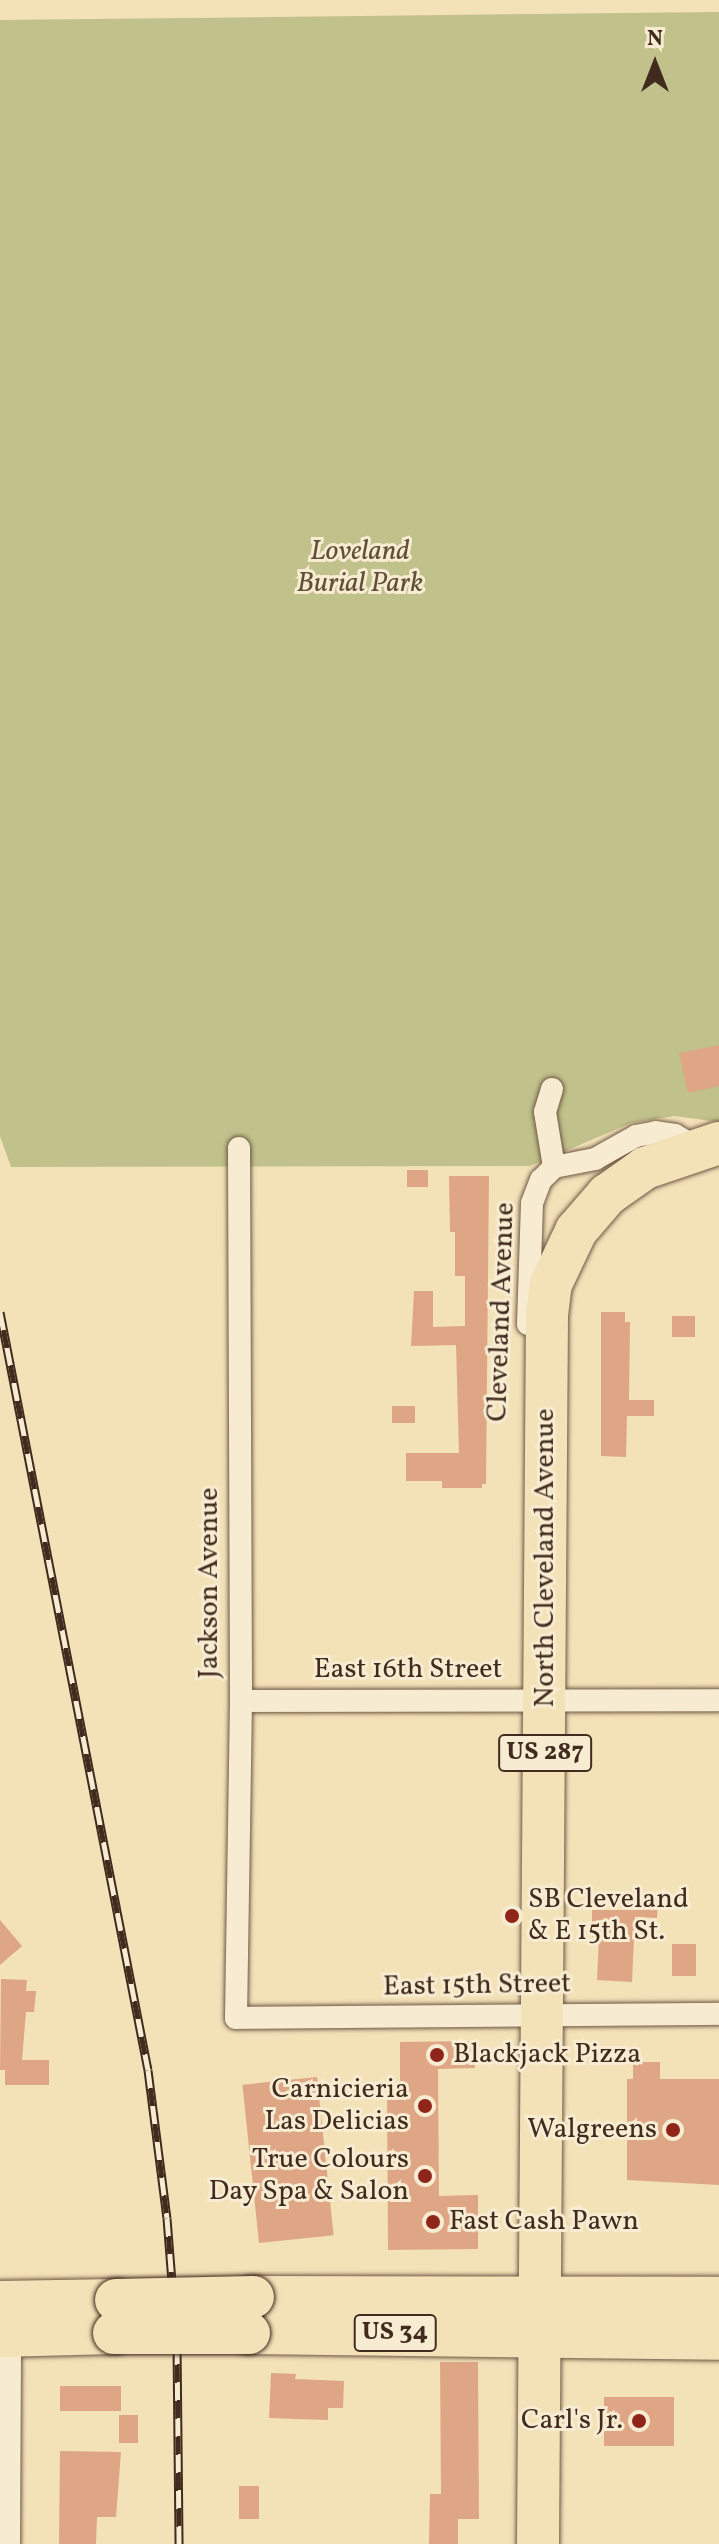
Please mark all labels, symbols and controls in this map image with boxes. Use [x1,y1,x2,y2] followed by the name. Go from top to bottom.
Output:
[615,24,695,104] north arrow
[647,24,663,55] text: N
[297,535,423,601] park label: Loveland Burial Park
[481,1202,523,1422] street label: Cleveland Avenue
[529,1409,563,1707] street label: North Cleveland Avenue
[193,1487,227,1679] street label: Jackson Avenue
[314,1653,502,1687] street label: East 16th Street
[497,1731,593,1775] road number: US 287
[528,1883,689,1949] place label: SB Cleveland & E 15th St.
[503,1907,521,1925] marker: SB Cleveland & E 15th St.
[383,1968,571,2004] street label: East 15th Street
[453,2038,641,2072] place label: Blackjack Pizza
[428,2046,446,2064] marker: Blackjack Pizza
[264,2073,409,2139] place label: Carnicieria Las Delicias
[416,2097,434,2115] marker: Carnicieria Las Delicias
[527,2113,657,2147] place label: Walgreens
[664,2121,682,2139] marker: Walgreens
[208,2143,409,2209] place label: True Colours Day Spa & Salon
[416,2167,434,2185] marker: True Colours Day Spa & Salon
[449,2205,639,2239] place label: Fast Cash Pawn
[424,2213,442,2231] marker: Fast Cash Pawn
[353,2311,437,2355] road number: US 34
[521,2404,623,2438] place label: Carl's Jr.
[630,2412,648,2430] marker: Carl's Jr.

